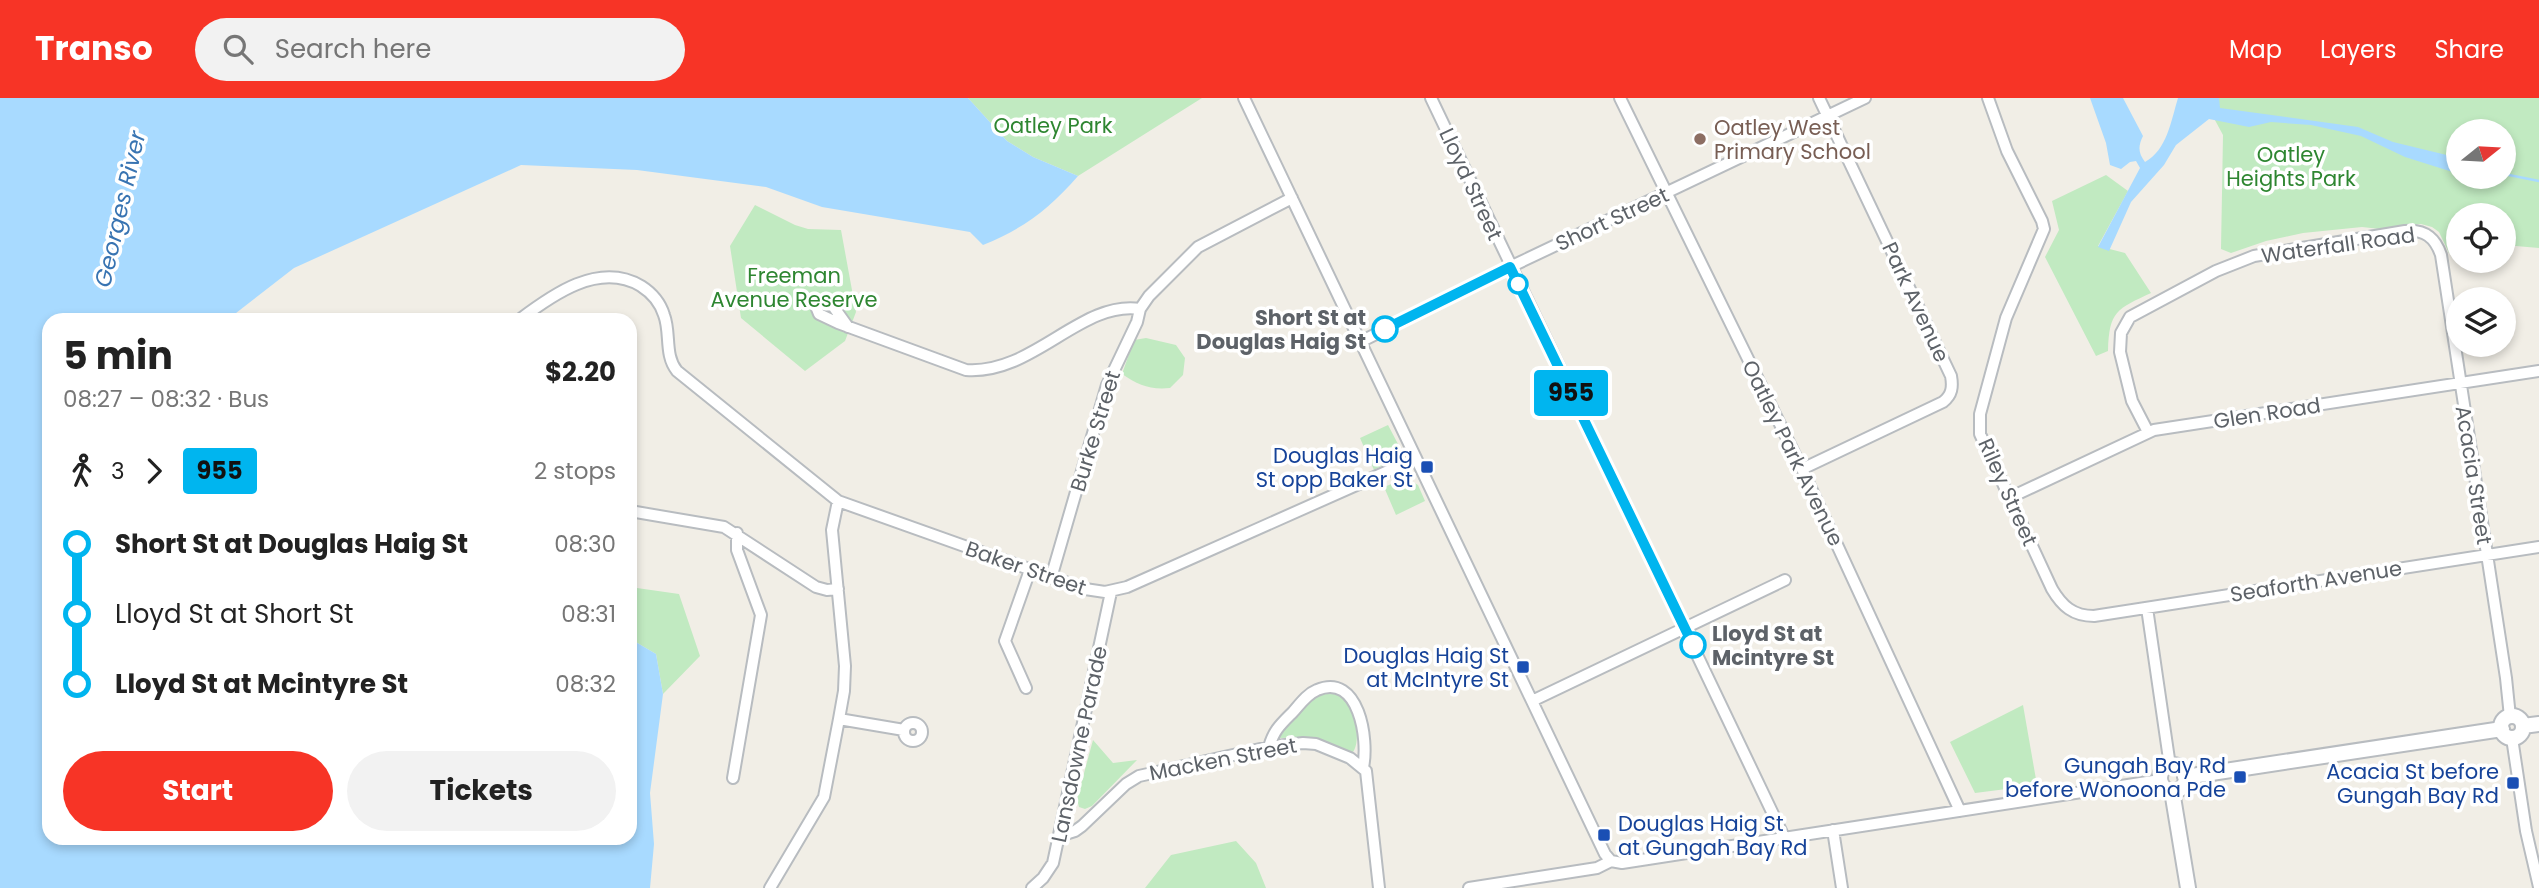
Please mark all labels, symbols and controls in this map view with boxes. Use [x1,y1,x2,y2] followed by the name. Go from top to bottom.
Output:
[195,18,685,81] search box
[35,25,153,72] text: Transo
[219,30,257,68] icon: search
[275,31,431,67] text: Search here
[2229,33,2282,66] text: Map
[2320,33,2396,66] text: Layers
[2434,33,2504,66] text: Share
[994,111,1113,140] park label: Oatley Park
[1714,113,1871,166] place label: Oatley West Primary School
[2446,119,2516,189] north arrow
[2446,119,2516,357] map controls
[1432,123,1510,245] street label: Lloyd Street
[86,126,154,290] water label: Georges River
[1692,131,1708,147] marker: Oatley West Primary School
[2226,140,2356,193] park label: Oatley Heights Park
[1551,180,1673,258] street label: Short Street
[2446,203,2516,273] button: locate
[2259,220,2417,270] street label: Waterfall Road
[1876,237,1956,367] street label: Park Avenue
[711,261,877,314] park label: Freeman Avenue Reserve
[1508,274,1528,294] unlabelled marker
[2446,287,2516,357] button: layers
[1196,303,1366,356] place label: Short St at Douglas Haig St
[1372,316,1398,342] marker: Short St at Douglas Haig St
[63,329,173,382] text: 5 min
[545,354,616,390] text: $2.20
[1735,355,1851,551] street label: Oatley Park Avenue
[1063,367,1127,495] street label: Burke Street
[1531,370,1611,416] line badge: 955
[1548,376,1594,409] text: 955
[63,383,269,415] text: 08:27 – 08:32 · Bus
[2211,390,2323,436] street label: Glen Road
[2449,403,2499,547] street label: Acacia Street
[1971,434,2045,550] street label: Riley Street
[1256,441,1413,494] place label: Douglas Haig St opp Baker St
[63,452,101,490] icon: walk
[135,452,173,490] icon: forward
[197,454,243,487] text: 955
[111,455,125,487] text: 3
[534,455,616,487] text: 2 stops
[1419,459,1435,475] marker: Douglas Haig St opp Baker St
[115,526,468,562] text: Short St at Douglas Haig St
[554,528,616,560] text: 08:30
[962,534,1090,602] street label: Baker Street
[2228,553,2404,609] street label: Seaforth Avenue
[115,596,353,632] text: Lloyd St at Short St
[561,598,616,630] text: 08:31
[1712,619,1834,672] place label: Lloyd St at Mcintyre St
[1680,632,1706,658] marker: Lloyd St at Mcintyre St
[1343,641,1509,694] place label: Douglas Haig St at McIntyre St
[1044,643,1114,845] street label: Lansdowne Parade
[1515,659,1531,675] marker: Douglas Haig St at McIntyre St
[115,666,408,702] text: Lloyd St at Mcintyre St
[555,668,616,700] text: 08:32
[1147,731,1299,787] street label: Macken Street
[63,751,333,831] button: Start
[347,751,616,831] button: Tickets
[2005,751,2226,804] place label: Gungah Bay Rd before Wonoona Pde
[2326,757,2499,810] place label: Acacia St before Gungah Bay Rd
[2232,769,2248,785] marker: Gungah Bay Rd before Wonoona Pde
[2505,775,2521,791] marker: Acacia St before Gungah Bay Rd
[1618,809,1808,862] place label: Douglas Haig St at Gungah Bay Rd
[1596,827,1612,843] marker: Douglas Haig St at Gungah Bay Rd

